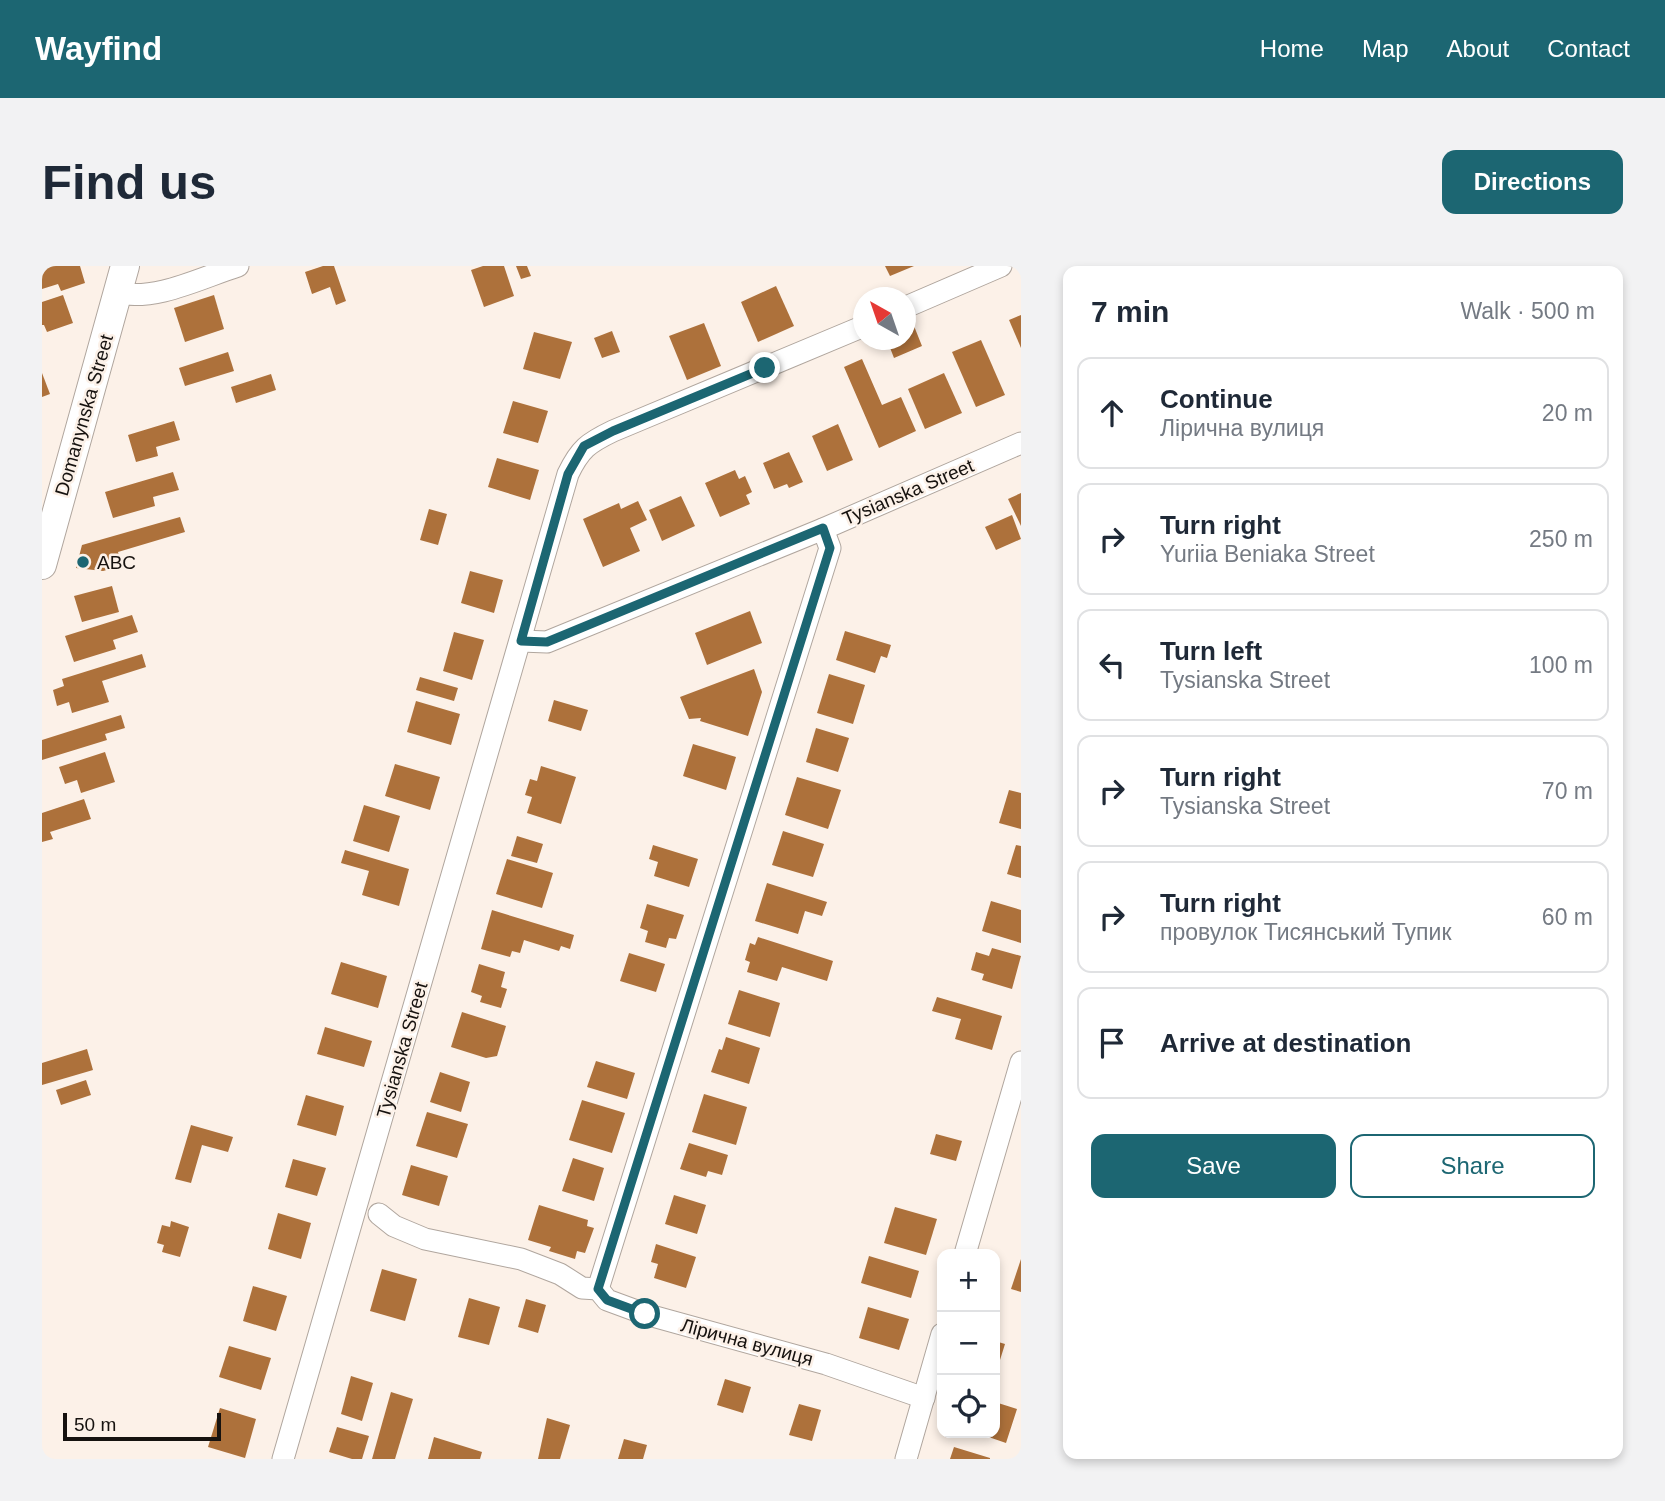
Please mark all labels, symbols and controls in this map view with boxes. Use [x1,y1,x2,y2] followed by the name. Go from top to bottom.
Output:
[35,30,162,67] text: Wayfind
[1260,35,1324,62] text: Home
[1362,35,1409,62] text: Map
[1447,35,1509,62] text: About
[1547,35,1630,62] text: Contact
[1442,150,1623,214] button: Directions
[42,155,216,209] text: Find us
[853,287,916,350] north arrow
[1091,295,1169,328] text: 7 min
[1460,298,1595,324] text: Walk · 500 m
[51,331,117,498] street label: Domanynska Street
[749,352,780,383] route end
[1160,384,1273,414] text: Continue
[1093,394,1131,432] icon: ahead
[1542,400,1593,426] text: 20 m
[1160,415,1324,441] text: Лірична вулиця
[839,455,977,529] street label: Tysianska Street
[1160,510,1281,540] text: Turn right
[1093,520,1131,558] icon: right
[1529,526,1593,552] text: 250 m
[1160,541,1375,567] text: Yuriia Beniaka Street
[97,552,136,573] place label: ABC
[75,554,91,570] marker: ABC
[1160,636,1262,666] text: Turn left
[1093,646,1131,684] icon: left
[1529,652,1593,678] text: 100 m
[1160,667,1330,693] text: Tysianska Street
[1160,762,1281,792] text: Turn right
[1093,772,1131,810] icon: right
[1542,778,1593,804] text: 70 m
[1160,793,1330,819] text: Tysianska Street
[1160,888,1281,918] text: Turn right
[1093,898,1131,936] icon: right
[1542,904,1593,930] text: 60 m
[1160,919,1451,945] text: провулок Тисянський Тупик
[373,979,432,1120] street label: Tysianska Street
[1093,1024,1131,1062] icon: arrive
[1160,1028,1411,1058] text: Arrive at destination
[1091,1134,1336,1198] button: Save
[1350,1134,1595,1198] button: Share
[937,1249,1000,1438] map controls
[937,1249,1000,1312] button: +
[629,1298,660,1329] route start
[937,1312,1000,1375] button: −
[679,1314,815,1370] street label: Лірична вулиця
[937,1375,1000,1438] button: locate
[63,1410,220,1442] scale bar
[74,1414,116,1435] text: 50 m

